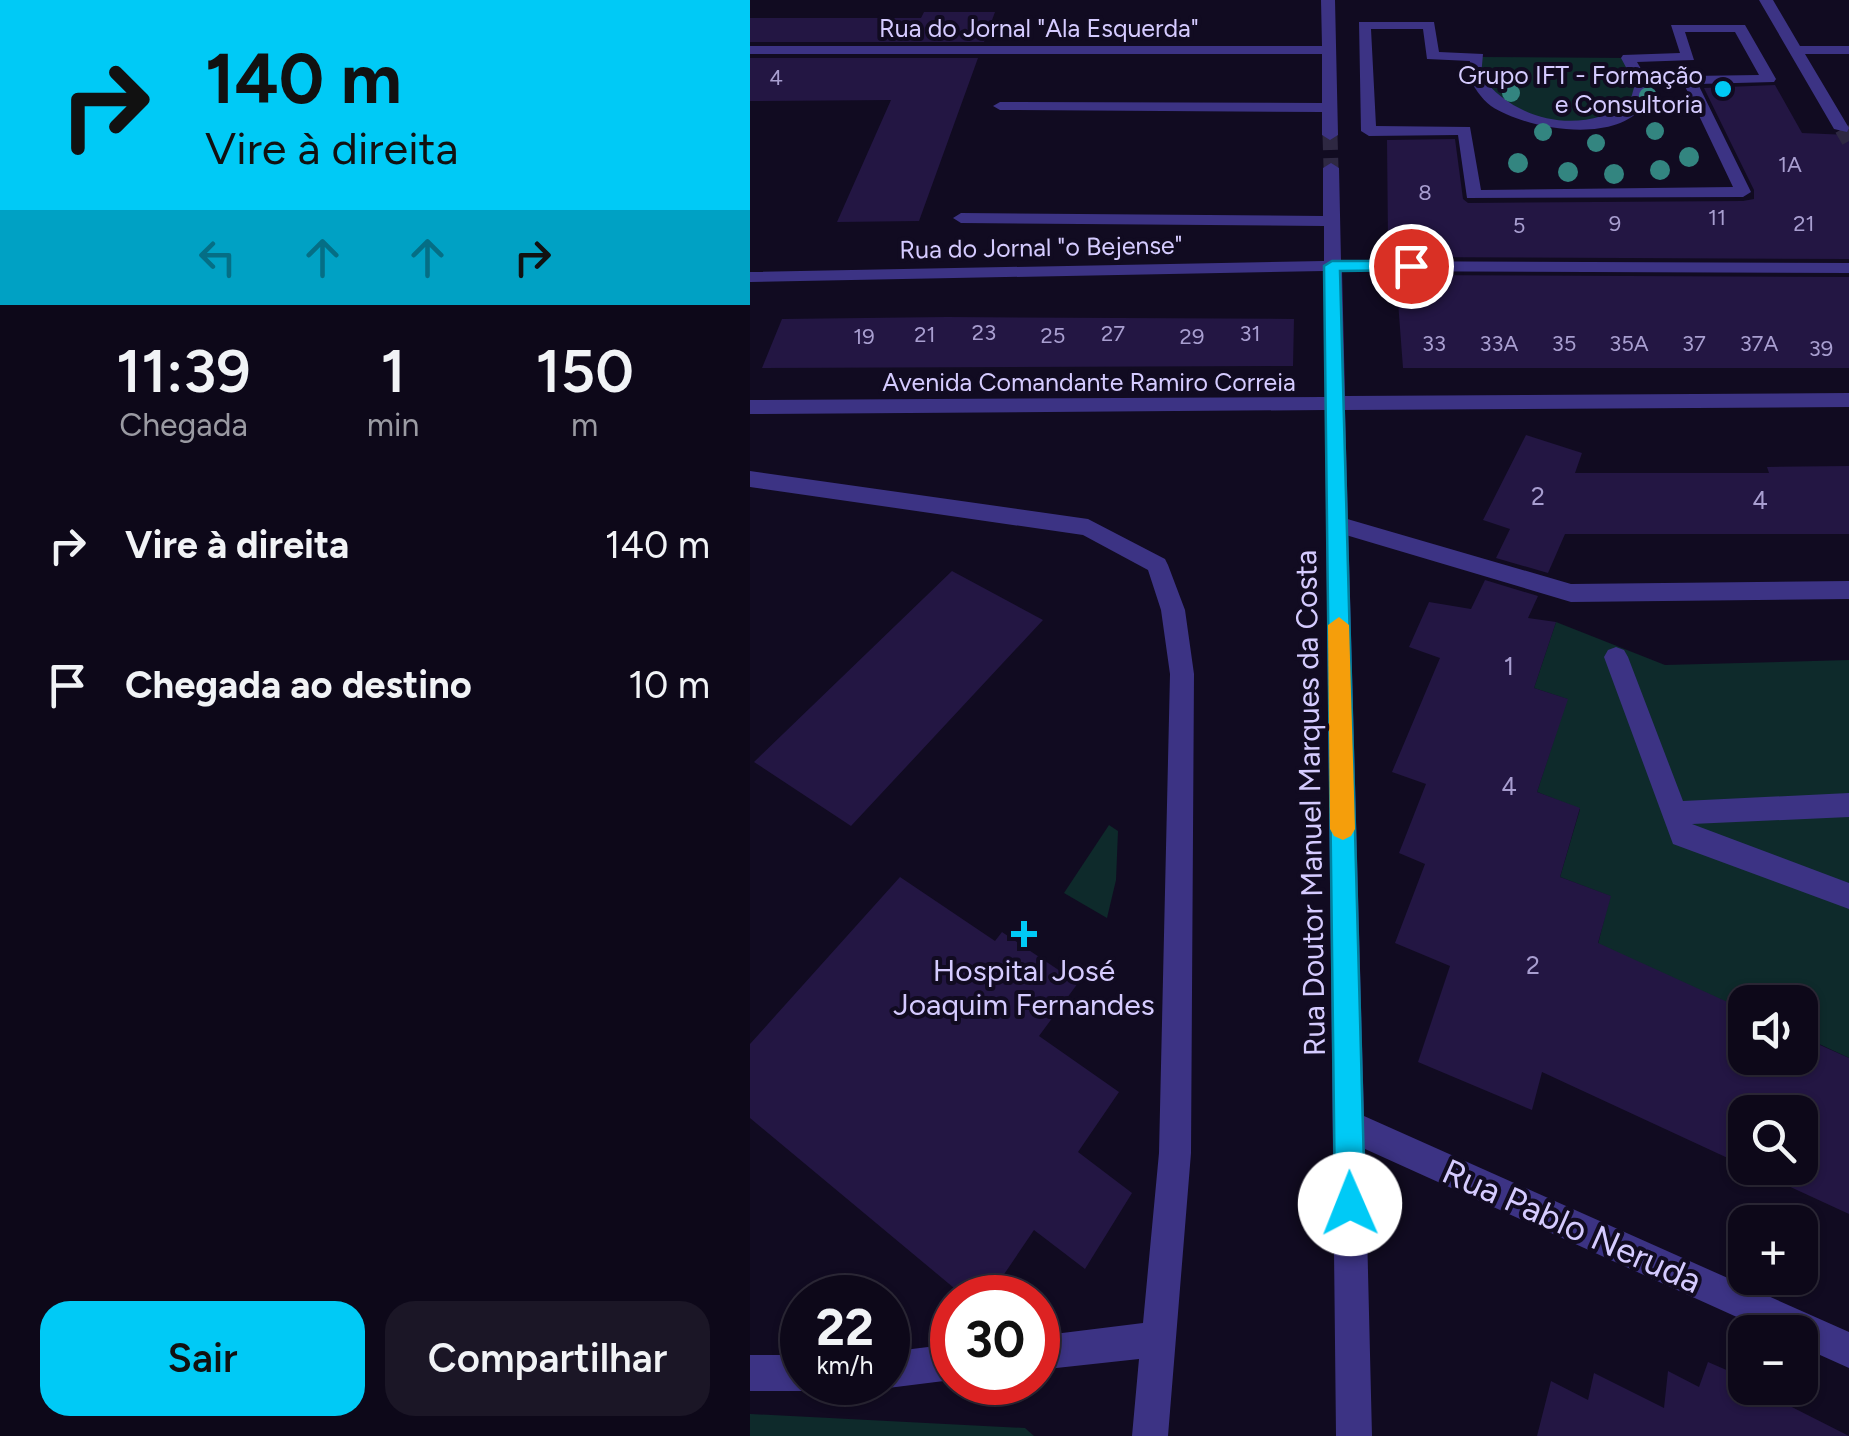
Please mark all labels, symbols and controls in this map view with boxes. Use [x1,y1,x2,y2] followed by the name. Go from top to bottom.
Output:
[879,13,1199,43] street label: Rua do Jornal "Ala Esquerda"
[205,36,402,121] text: 140 m
[40,40,170,170] icon: right
[1458,60,1703,119] place label: Grupo IFT - Formação e Consultoria
[769,64,783,91] house number: 4
[1712,78,1734,100] marker: Grupo IFT - Formação e Consultoria
[205,121,458,175] text: Vire à direita
[1778,151,1802,178] house number: 1A
[1418,179,1432,206] house number: 8
[1708,204,1726,231] house number: 11
[1609,210,1621,237] house number: 9
[1793,210,1815,237] house number: 21
[1513,212,1525,239] house number: 5
[1369,224,1454,309] pin
[190,230,245,285] icon: left
[295,230,350,285] icon: ahead
[400,230,455,285] icon: ahead
[505,230,560,285] icon: right
[899,230,1183,264] street label: Rua do Jornal "o Bejense"
[1384,239,1439,294] icon: arrive
[972,319,996,346] house number: 23
[1101,320,1125,347] house number: 27
[1239,320,1261,347] house number: 31
[914,321,936,348] house number: 21
[1041,322,1065,349] house number: 25
[853,323,875,350] house number: 19
[1180,323,1204,350] house number: 29
[1422,330,1446,357] house number: 33
[1480,330,1519,357] house number: 33A
[1552,330,1576,357] house number: 35
[1609,330,1649,357] house number: 35A
[1682,330,1706,357] house number: 37
[1740,330,1778,357] house number: 37A
[116,335,251,407] text: 11:39
[381,335,406,407] text: 1
[535,335,634,407] text: 150
[1809,335,1833,362] house number: 39
[882,367,1296,397] street label: Avenida Comandante Ramiro Correia
[119,406,248,444] text: Chegada
[367,406,419,444] text: min
[571,406,598,444] text: m
[1531,481,1545,511] house number: 2
[1752,485,1768,515] house number: 4
[40,518,95,573] icon: right
[125,522,349,568] text: Vire à direita
[605,522,710,568] text: 140 m
[1287,550,1333,1056] street label: Rua Doutor Manuel Marques da Costa
[1504,651,1514,681] house number: 1
[40,658,95,713] icon: arrive
[125,662,472,708] text: Chegada ao destino
[628,662,710,708] text: 10 m
[1501,771,1517,801] house number: 4
[1011,921,1037,947] marker: Hospital José Joaquim Fernandes
[1526,950,1540,980] house number: 2
[893,952,1155,1023] place label: Hospital José Joaquim Fernandes
[1728,985,1818,1405] map controls
[1728,985,1818,1075] button: sound
[1728,1095,1818,1185] button: search
[1436,1150,1708,1302] street label: Rua Pablo Neruda
[1298,1152,1402,1256] position arrow
[1728,1205,1818,1295] button: +
[930,1275,1060,1405] speed limit sign: 30
[816,1297,874,1358] text: 22
[40,1301,365,1416] button: Sair
[385,1301,710,1416] button: Compartilhar
[1728,1315,1818,1405] button: −
[816,1350,874,1380] text: km/h

